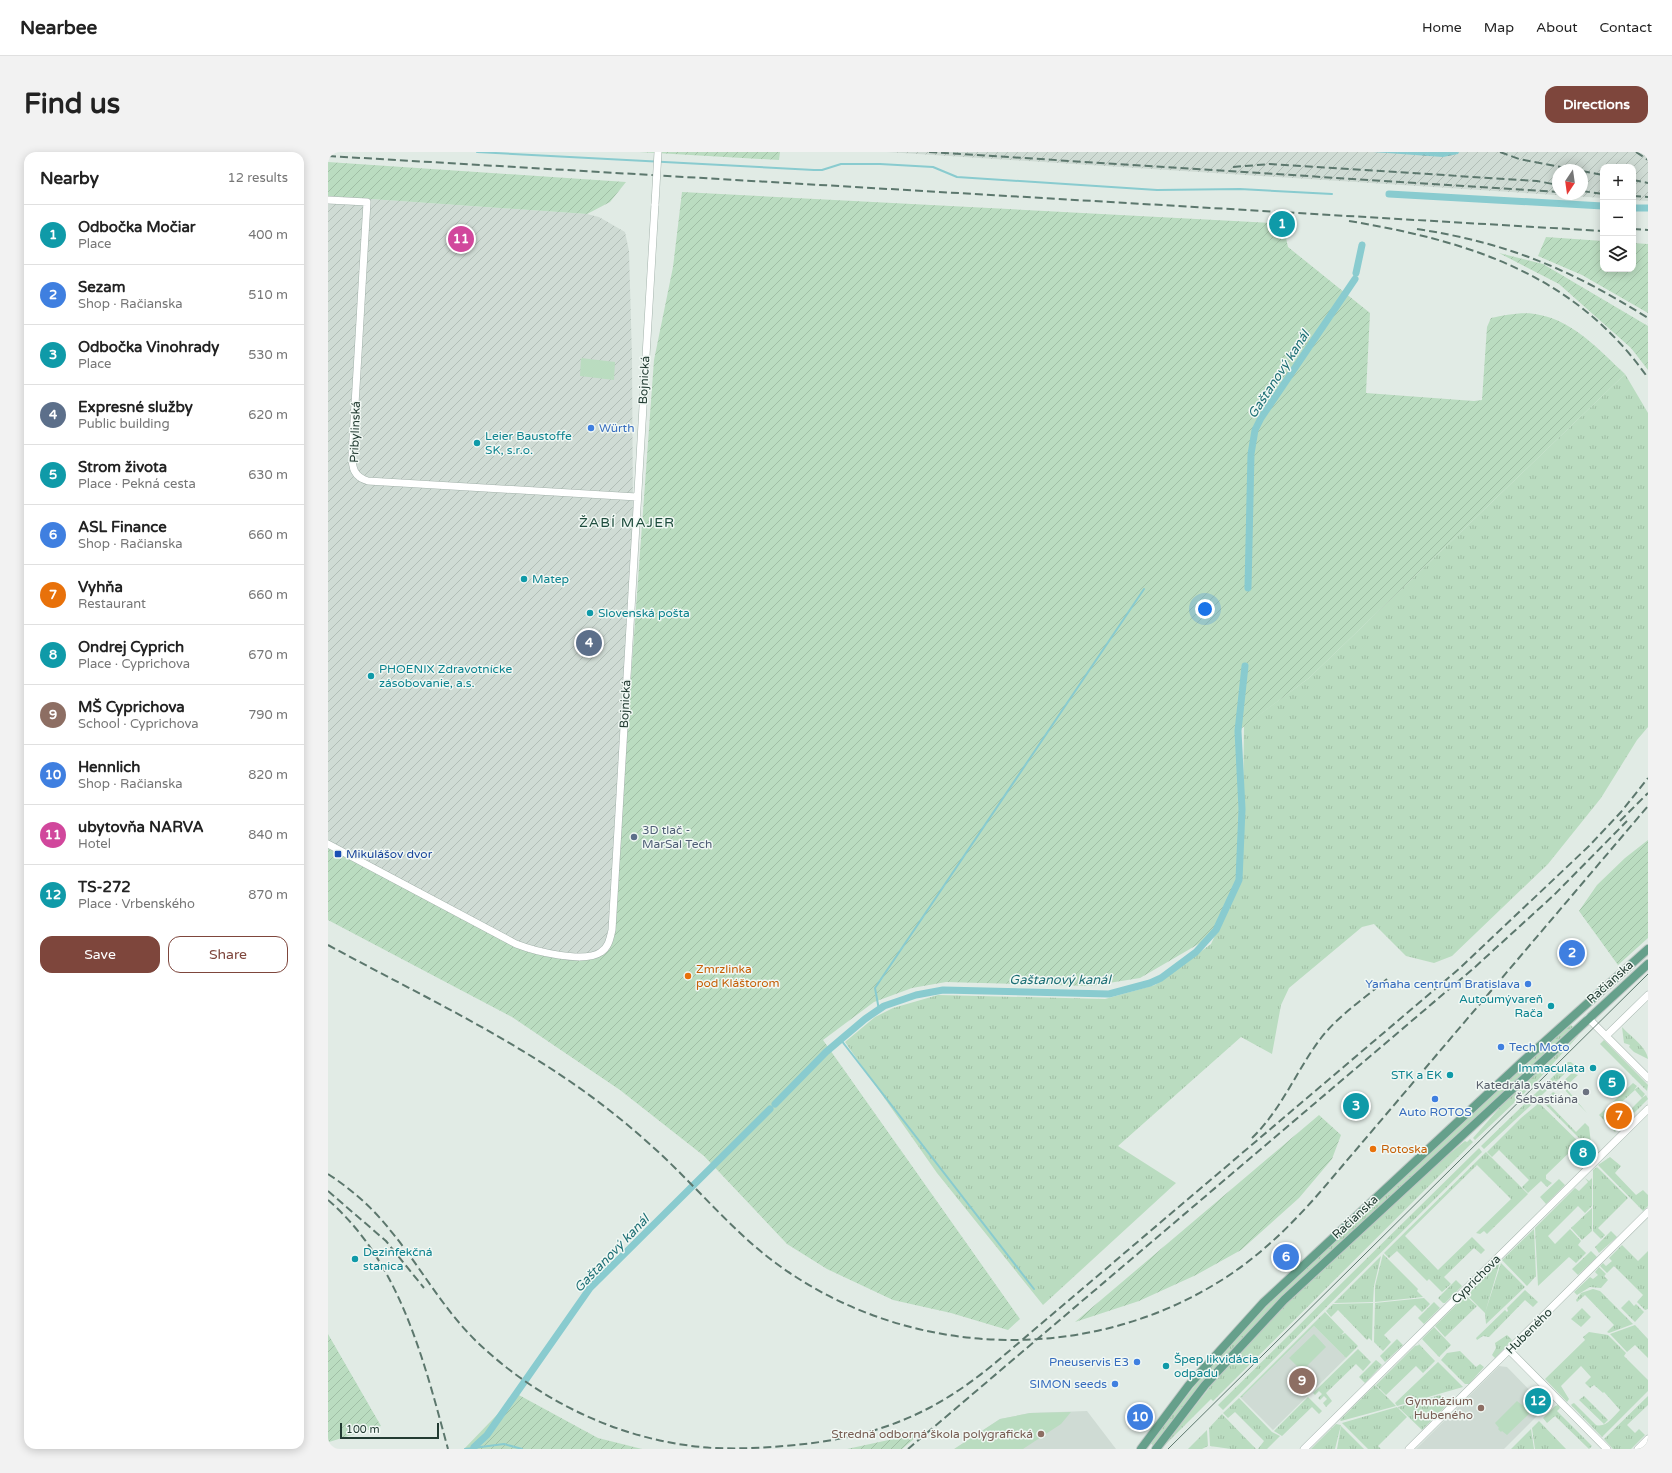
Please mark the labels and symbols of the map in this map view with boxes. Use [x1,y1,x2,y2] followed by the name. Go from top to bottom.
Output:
[1552,164,1588,200] north arrow
[1269,209,1295,239] pin: 1
[448,224,474,254] pin: 11
[1245,326,1314,421] water label: Gaštanový kanál
[636,355,652,405] street label: Bojnická
[347,401,363,463] street label: Pribylinská
[599,421,634,435] place label: Würth
[586,423,596,433] marker: Würth
[485,429,572,457] place label: Leier Baustoffe SK, s.r.o.
[472,438,482,448] marker: Leier Baustoffe SK, s.r.o.
[579,514,675,531] district label: ŽABÍ MAJER
[532,572,569,586] place label: Matep
[519,574,529,584] marker: Matep
[1195,599,1215,619] your location
[598,606,690,620] place label: Slovenská pošta
[585,608,595,618] marker: Slovenská pošta
[576,628,602,658] pin: 4
[379,662,512,690] place label: PHOENIX Zdravotnícke zásobovanie, a.s.
[366,671,376,681] marker: PHOENIX Zdravotnícke zásobovanie, a.s.
[617,679,633,729] street label: Bojnická
[642,823,712,851] place label: 3D tlač - MarSal Tech
[629,832,639,842] marker: 3D tlač - MarSal Tech
[346,847,433,861] place label: Mikulášov dvor
[333,849,343,859] marker: Mikulášov dvor
[1559,938,1585,968] pin: 2
[1584,958,1636,1006] street label: Račianska
[696,962,780,990] place label: Zmrzlinka pod Kláštorom
[683,971,693,981] marker: Zmrzlinka pod Kláštorom
[1009,972,1112,988] water label: Gaštanový kanál
[1365,977,1520,991] place label: Yamaha centrum Bratislava
[1523,979,1533,989] marker: Yamaha centrum Bratislava
[1459,992,1543,1020] place label: Autoumývareň Rača
[1546,1001,1556,1011] marker: Autoumývareň Rača
[1509,1040,1570,1054] place label: Tech Moto
[1496,1042,1506,1052] marker: Tech Moto
[1518,1061,1585,1075] place label: Immaculata
[1588,1063,1598,1073] marker: Immaculata
[1391,1068,1442,1082] place label: STK a EK
[1599,1068,1625,1098] pin: 5
[1445,1070,1455,1080] marker: STK a EK
[1476,1078,1578,1106] place label: Katedrála svätého Šebastiána
[1581,1087,1591,1097] marker: Katedrála svätého Šebastiána
[1343,1091,1369,1121] pin: 3
[1430,1094,1440,1104] marker: Auto ROTOS
[1606,1101,1632,1131] pin: 7
[1398,1105,1472,1119] place label: Auto ROTOS
[1570,1138,1596,1168] pin: 8
[1381,1142,1428,1156] place label: Rotoska
[1368,1144,1378,1154] marker: Rotoska
[1329,1192,1381,1242] street label: Račianska
[571,1210,654,1296] water label: Gaštanový kanál
[1273,1242,1299,1272] pin: 6
[363,1245,433,1273] place label: Dezinfekčná stanica
[1449,1252,1503,1306] street label: Cyprichova
[350,1254,360,1264] marker: Dezinfekčná stanica
[1503,1305,1555,1357] street label: Hubeného
[1174,1352,1259,1380] place label: Špep likvidácia odpadu
[1049,1355,1129,1369] place label: Pneuservis E3
[1132,1357,1142,1367] marker: Pneuservis E3
[1161,1361,1171,1371] marker: Špep likvidácia odpadu
[1289,1366,1315,1396] pin: 9
[1029,1377,1107,1391] place label: SIMON seeds
[1110,1379,1120,1389] marker: SIMON seeds
[1525,1386,1551,1416] pin: 12
[1405,1394,1473,1422] place label: Gymnázium Hubeného
[1127,1402,1153,1432] pin: 10
[1476,1403,1486,1413] marker: Gymnázium Hubeného
[340,1421,439,1440] scale bar
[831,1427,1033,1441] place label: Stredná odborná škola polygrafická
[1036,1429,1046,1439] marker: Stredná odborná škola polygrafická

